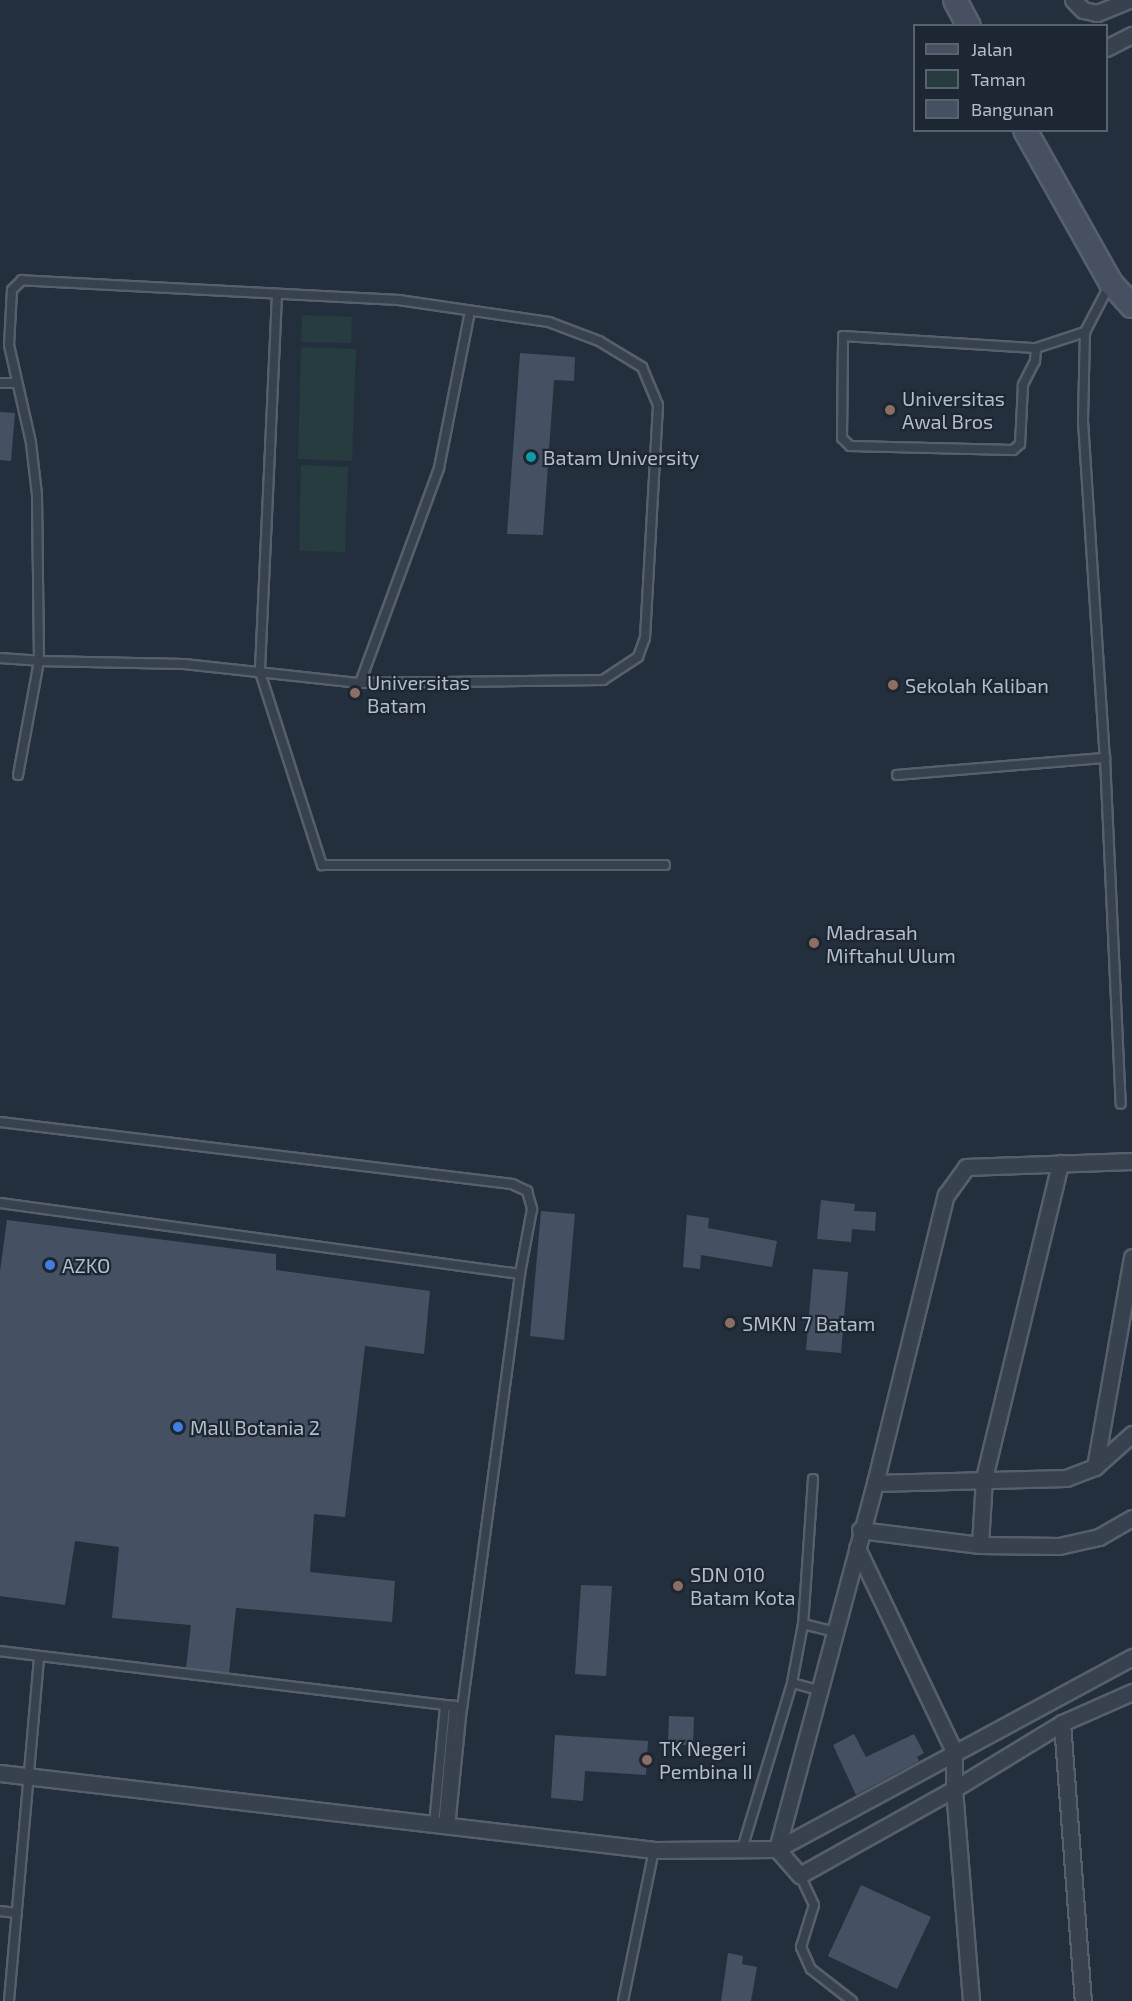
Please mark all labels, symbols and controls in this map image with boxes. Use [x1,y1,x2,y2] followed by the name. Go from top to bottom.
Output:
[913,24,1108,132] legend
[971,38,1013,60] text: Jalan
[971,68,1026,90] text: Taman
[971,98,1054,120] text: Bangunan
[902,386,1005,433] place label: Universitas Awal Bros
[883,403,897,417] marker: Universitas Awal Bros
[543,445,699,469] place label: Batam University
[524,450,538,464] marker: Batam University
[367,670,470,717] place label: Universitas Batam
[905,673,1049,697] place label: Sekolah Kaliban
[886,678,900,692] marker: Sekolah Kaliban
[348,686,362,700] marker: Universitas Batam
[826,920,956,967] place label: Madrasah Miftahul Ulum
[807,936,821,950] marker: Madrasah Miftahul Ulum
[62,1253,110,1277] place label: AZKO
[43,1258,57,1272] marker: AZKO
[742,1311,875,1335] place label: SMKN 7 Batam
[723,1316,737,1330] marker: SMKN 7 Batam
[190,1415,320,1439] place label: Mall Botania 2
[171,1420,185,1434] marker: Mall Botania 2
[690,1562,795,1609] place label: SDN 010 Batam Kota
[671,1579,685,1593] marker: SDN 010 Batam Kota
[659,1736,753,1783] place label: TK Negeri Pembina II
[640,1753,654,1767] marker: TK Negeri Pembina II

